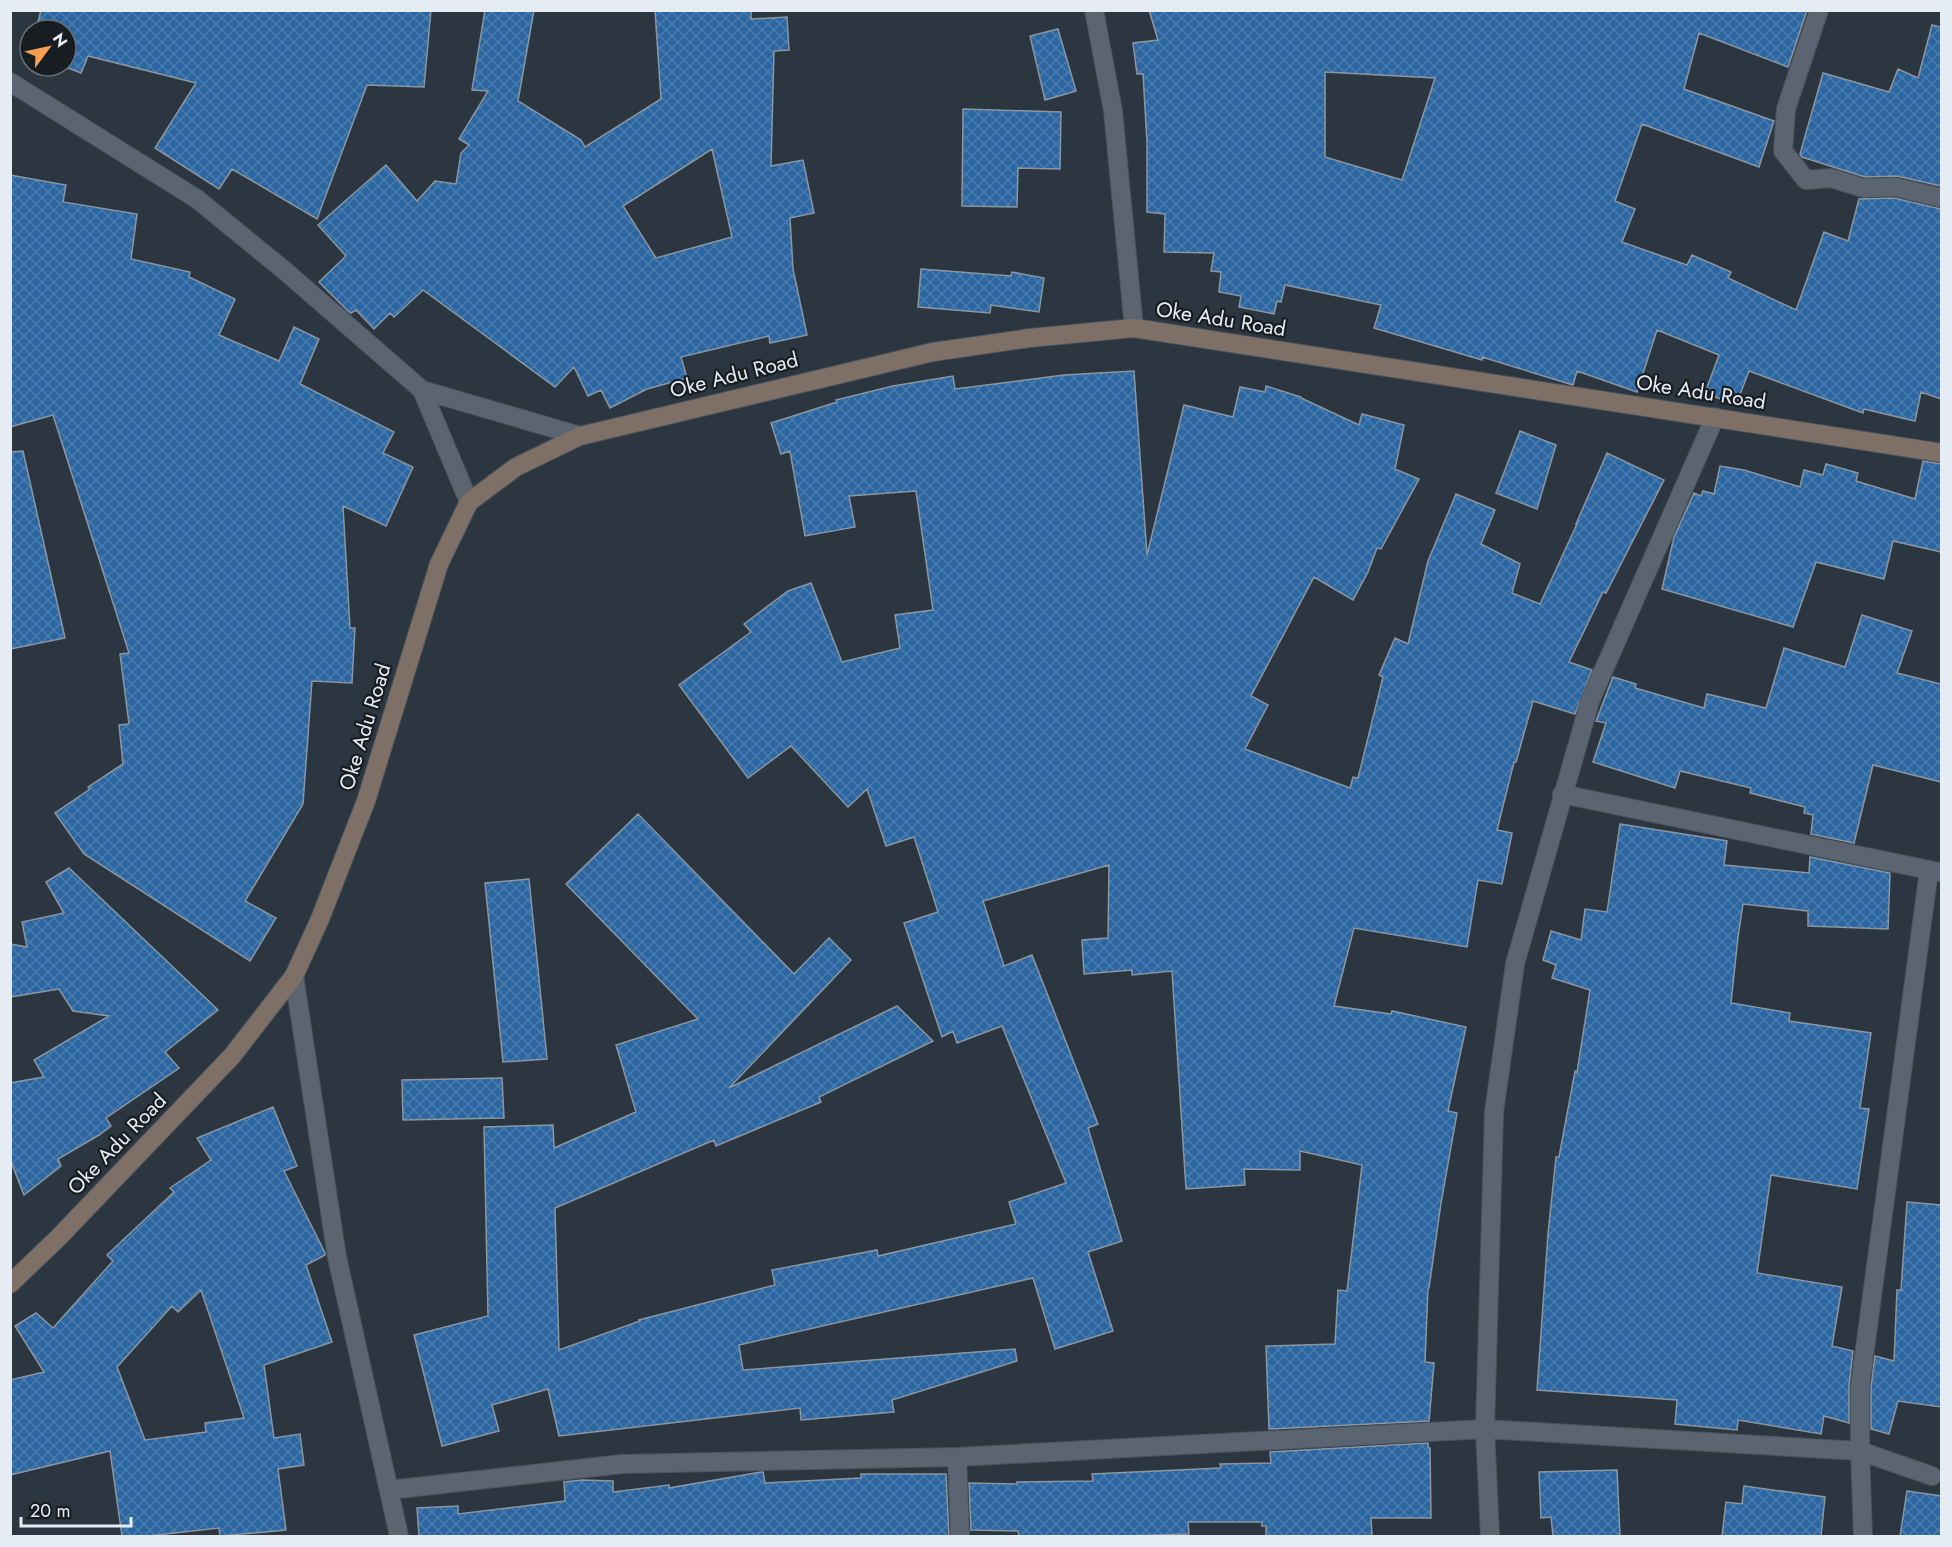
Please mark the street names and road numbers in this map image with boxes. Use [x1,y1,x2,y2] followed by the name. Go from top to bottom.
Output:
[1154,294,1288,344] street label: Oke Adu Road
[667,345,801,405] street label: Oke Adu Road
[1634,367,1768,417] street label: Oke Adu Road
[331,660,399,794] street label: Oke Adu Road
[61,1086,173,1202] street label: Oke Adu Road

